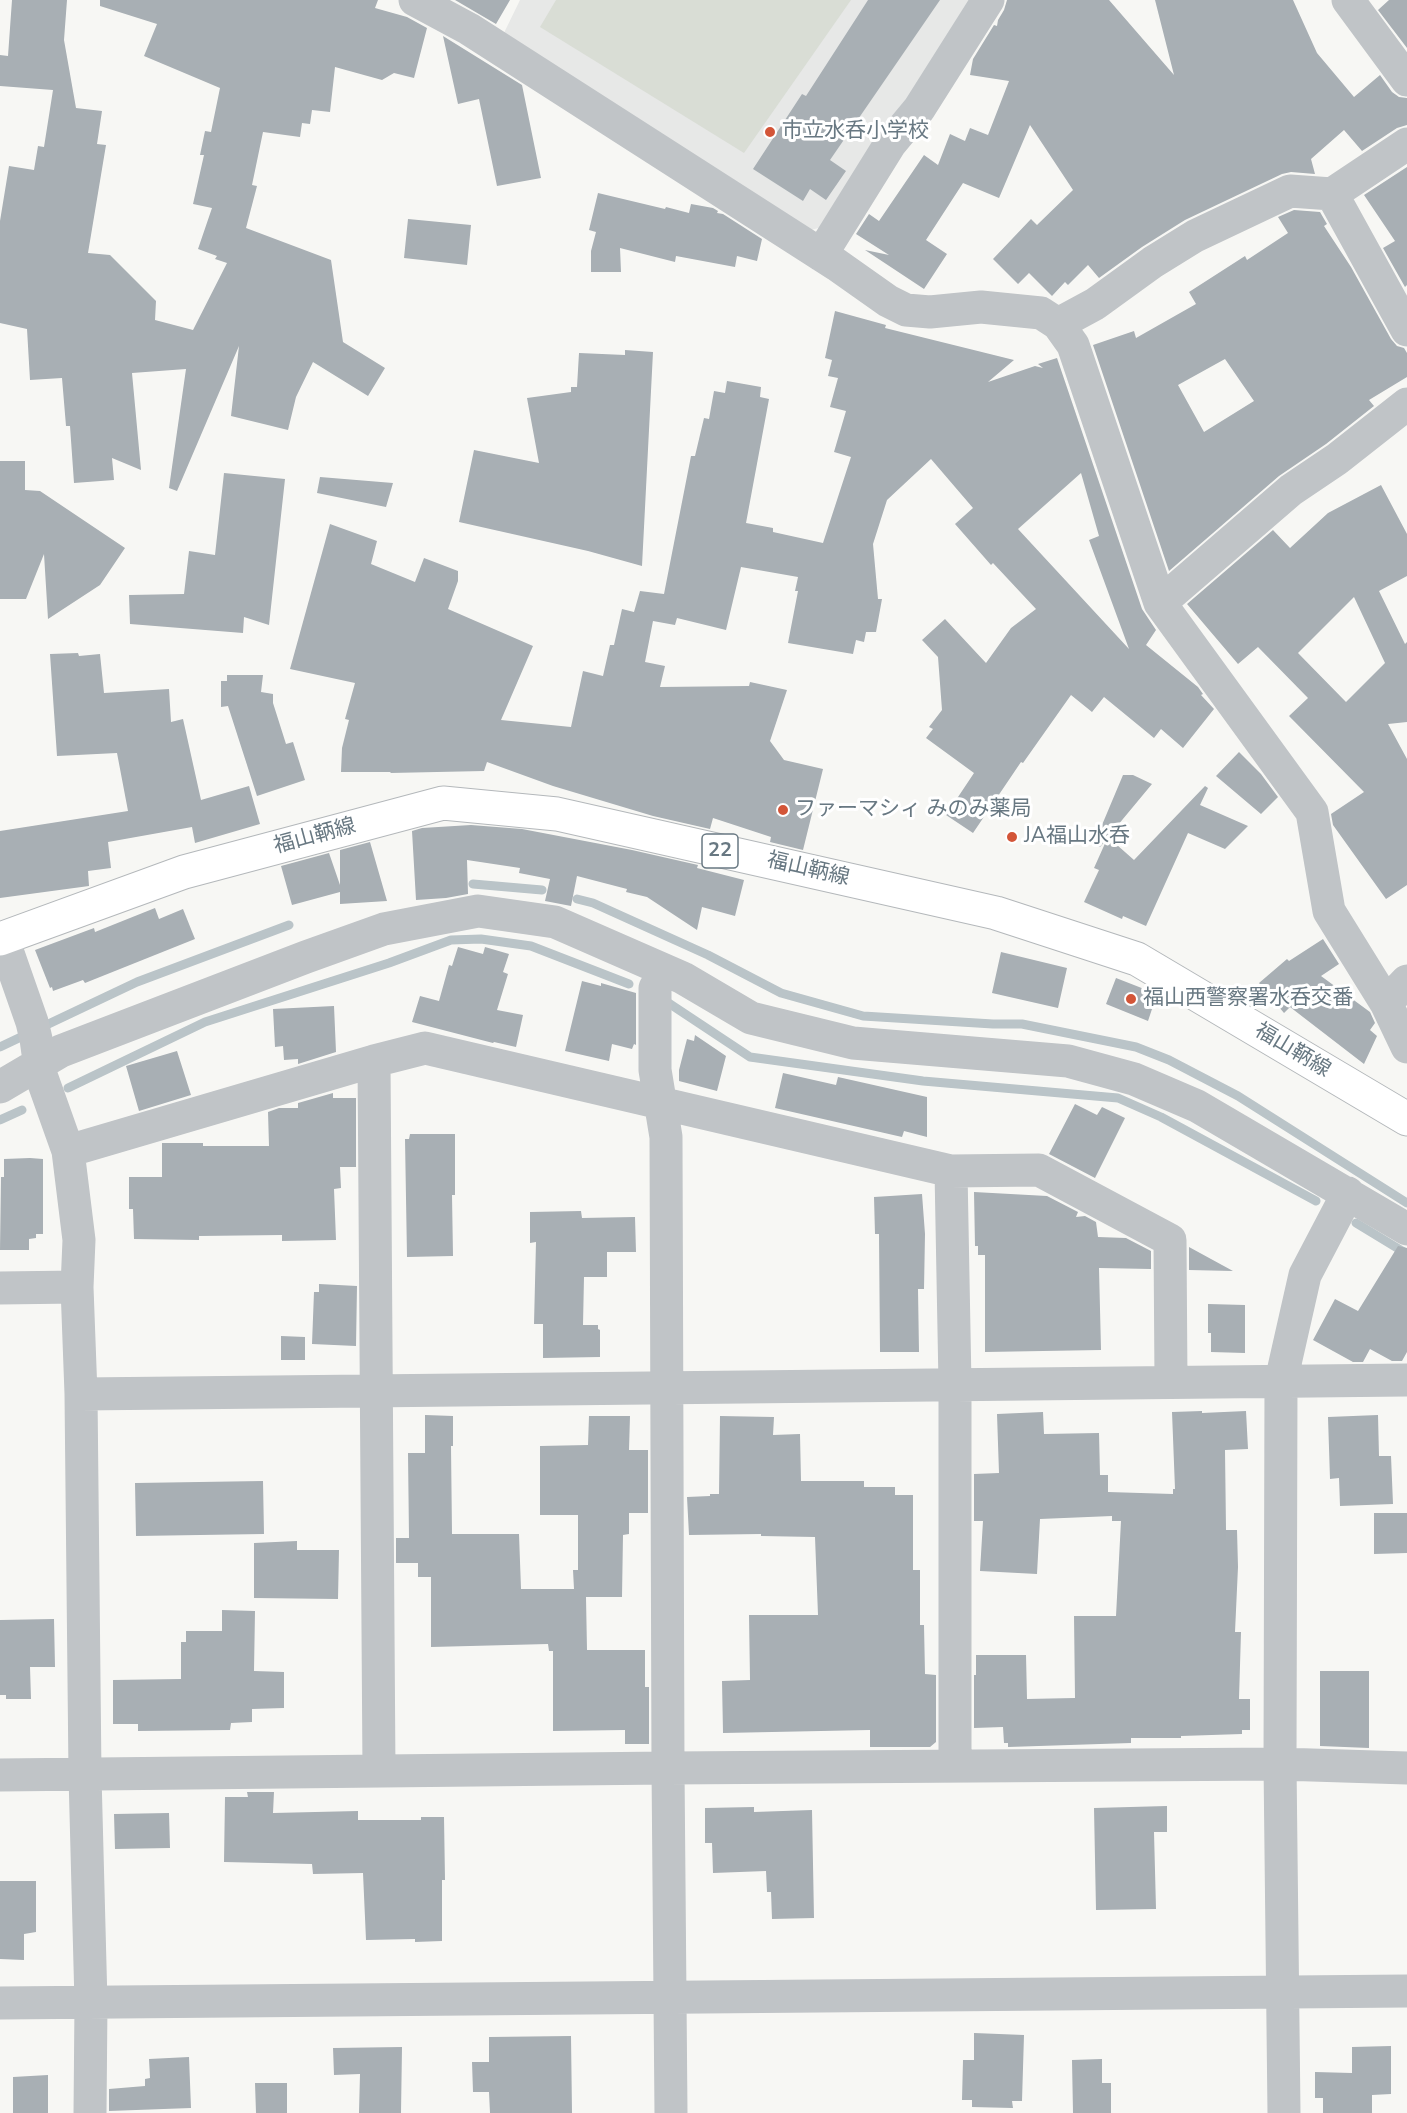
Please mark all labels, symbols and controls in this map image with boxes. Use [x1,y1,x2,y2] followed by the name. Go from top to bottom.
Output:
[782,119,929,145] place label: 市立水呑小学校
[763,125,777,139] marker: 市立水呑小学校
[795,797,1031,823] place label: ファーマシィ みのみ薬局
[776,803,790,817] marker: ファーマシィ みのみ薬局
[271,814,359,860] street label: 福山鞆線
[1024,824,1130,850] place label: JA福山水呑
[1005,830,1019,844] marker: JA福山水呑
[702,834,738,868] road number: 22
[764,848,852,892] street label: 福山鞆線
[1143,986,1353,1012] place label: 福山西警察署水呑交番
[1124,992,1138,1006] marker: 福山西警察署水呑交番
[1250,1019,1334,1083] street label: 福山鞆線

